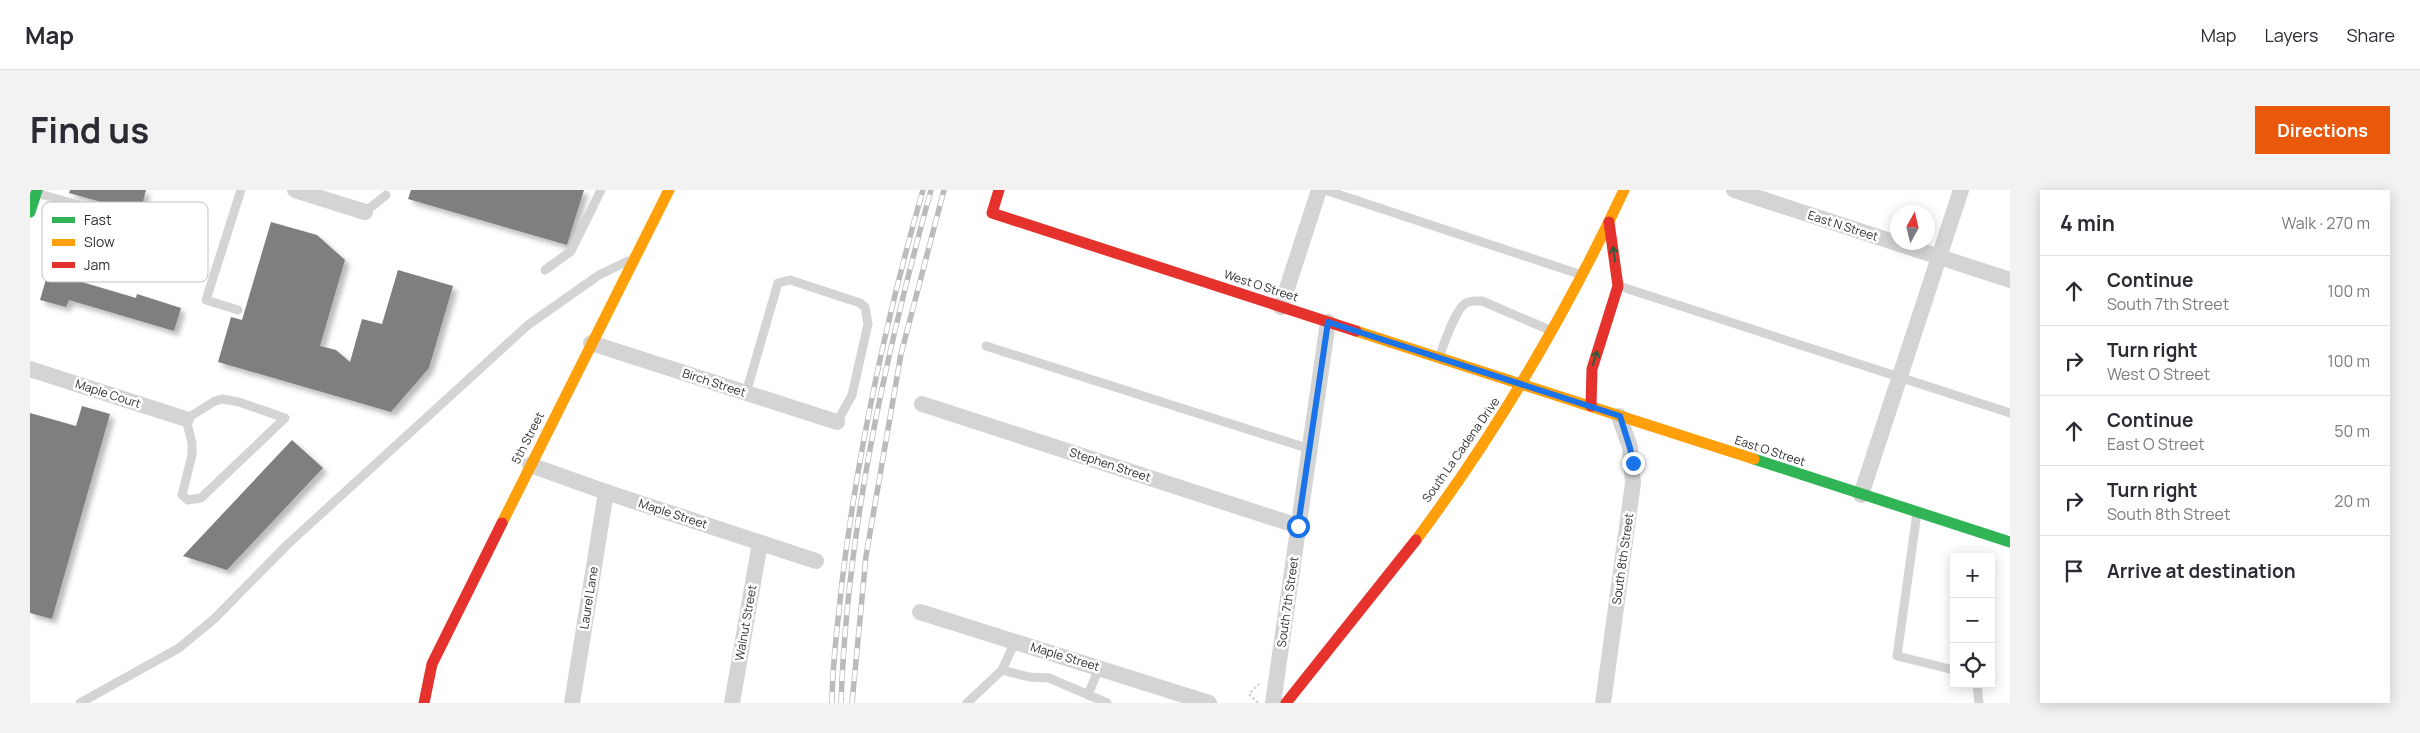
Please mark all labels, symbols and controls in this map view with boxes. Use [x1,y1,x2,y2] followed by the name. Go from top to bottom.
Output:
[25,18,74,51] text: Map
[2201,23,2236,47] text: Map
[2264,23,2318,47] text: Layers
[2346,23,2395,47] text: Share
[30,106,149,154] text: Find us
[2255,106,2390,154] button: Directions
[42,202,208,282] legend
[1890,205,1935,250] north arrow
[1806,206,1881,245] street label: East N Street
[2060,209,2115,237] text: 4 min
[84,210,112,229] text: Fast
[2281,212,2370,234] text: Walk · 270 m
[84,232,115,251] text: Slow
[1609,246,1619,262] one-way arrow
[84,255,110,274] text: Jam
[1222,265,1301,306] street label: West O Street
[2107,267,2193,293] text: Continue
[2060,277,2088,305] icon: ahead
[2327,280,2370,302] text: 100 m
[2107,293,2229,315] text: South 7th Street
[2107,337,2197,363] text: Turn right
[2060,347,2088,375] icon: right
[1591,350,1601,366] one-way arrow
[2327,350,2370,372] text: 100 m
[2107,363,2210,385] text: West O Street
[680,364,748,401] street label: Birch Street
[73,375,143,412] street label: Maple Court
[1418,394,1503,506] street label: South La Cadena Drive
[2107,407,2193,433] text: Continue
[507,409,548,467] street label: 5th Street
[2060,417,2088,445] icon: ahead
[2334,420,2370,442] text: 50 m
[1733,431,1808,470] street label: East O Street
[2107,433,2205,455] text: East O Street
[1067,443,1153,486] street label: Stephen Street
[1622,452,1645,475] route end
[2107,477,2197,503] text: Turn right
[2060,487,2088,515] icon: right
[2334,490,2370,512] text: 20 m
[637,494,710,533] street label: Maple Street
[2107,503,2230,525] text: South 8th Street
[1608,512,1637,606] street label: South 8th Street
[1287,515,1310,538] route start
[1950,553,1995,688] map controls
[1950,553,1995,598] button: +
[1273,555,1302,648] street label: South 7th Street
[2060,557,2088,585] icon: arrive
[2107,558,2296,584] text: Arrive at destination
[575,565,602,630] street label: Laurel Lane
[730,583,761,662] street label: Walnut Street
[1950,598,1995,643] button: −
[1029,638,1102,675] street label: Maple Street
[1950,643,1995,688] button: locate

